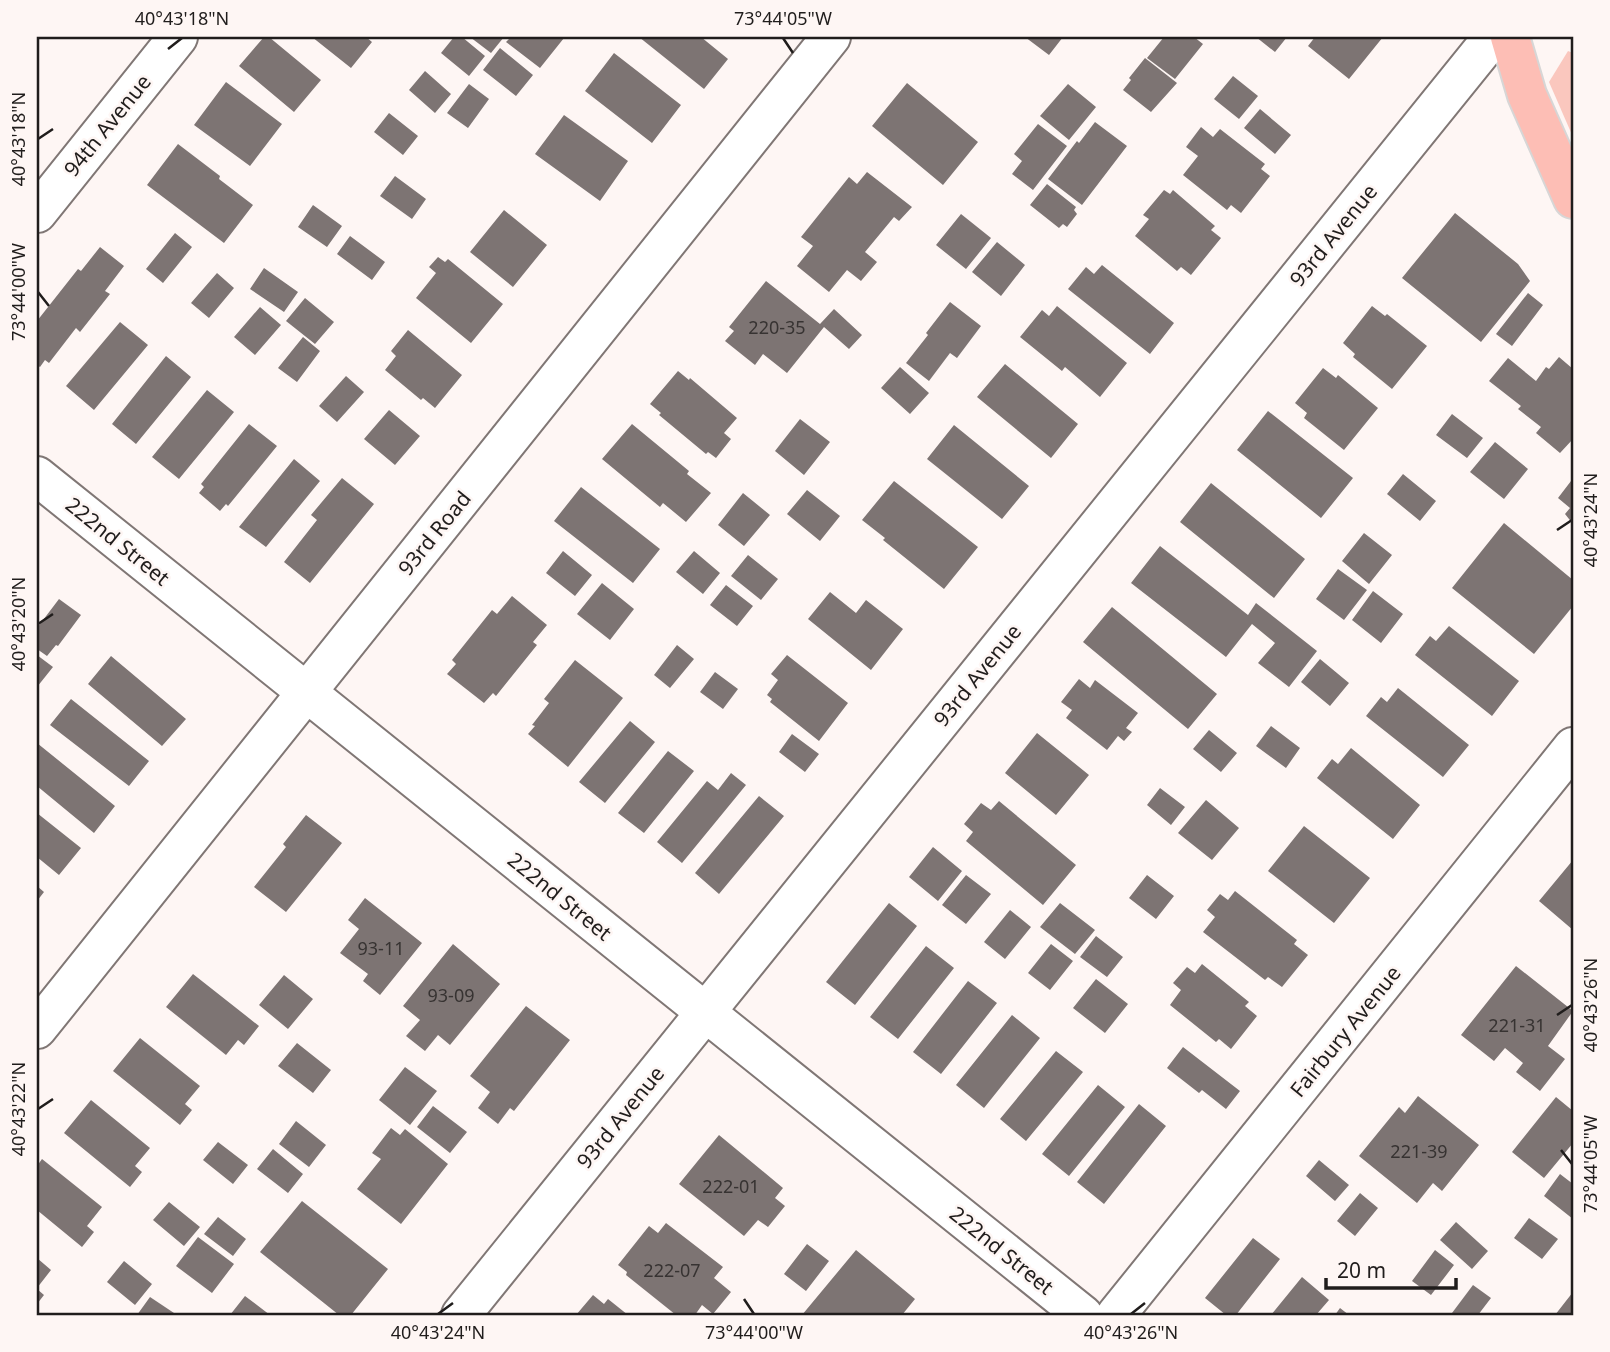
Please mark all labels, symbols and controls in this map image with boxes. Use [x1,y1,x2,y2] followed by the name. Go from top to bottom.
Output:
[135,6,229,30] text: 40°43'18"N
[734,6,832,30] text: 73°44'05"W
[57,68,157,182] street label: 94th Avenue
[6,92,30,186] text: 40°43'18"N
[1283,178,1383,292] street label: 93rd Avenue
[6,243,30,341] text: 73°44'00"W
[748,315,806,339] house number: 220-35
[1578,473,1602,567] text: 40°43'24"N
[391,485,477,581] street label: 93rd Road
[60,490,176,592] street label: 222nd Street
[6,577,30,671] text: 40°43'20"N
[927,618,1027,732] street label: 93rd Avenue
[502,845,618,947] street label: 222nd Street
[358,936,404,960] house number: 93-11
[1578,958,1602,1052] text: 40°43'26"N
[1283,960,1407,1102] street label: Fairbury Avenue
[428,983,474,1007] house number: 93-09
[1488,1013,1546,1037] house number: 221-31
[570,1060,670,1174] street label: 93rd Avenue
[6,1062,30,1156] text: 40°43'22"N
[1578,1115,1602,1213] text: 73°44'05"W
[1390,1139,1448,1163] house number: 221-39
[702,1174,760,1198] house number: 222-01
[944,1199,1060,1301] street label: 222nd Street
[1326,1247,1456,1291] scale bar
[1337,1256,1386,1284] text: 20 m
[643,1258,701,1282] house number: 222-07
[391,1320,485,1344] text: 40°43'24"N
[705,1320,803,1344] text: 73°44'00"W
[1084,1320,1178,1344] text: 40°43'26"N

